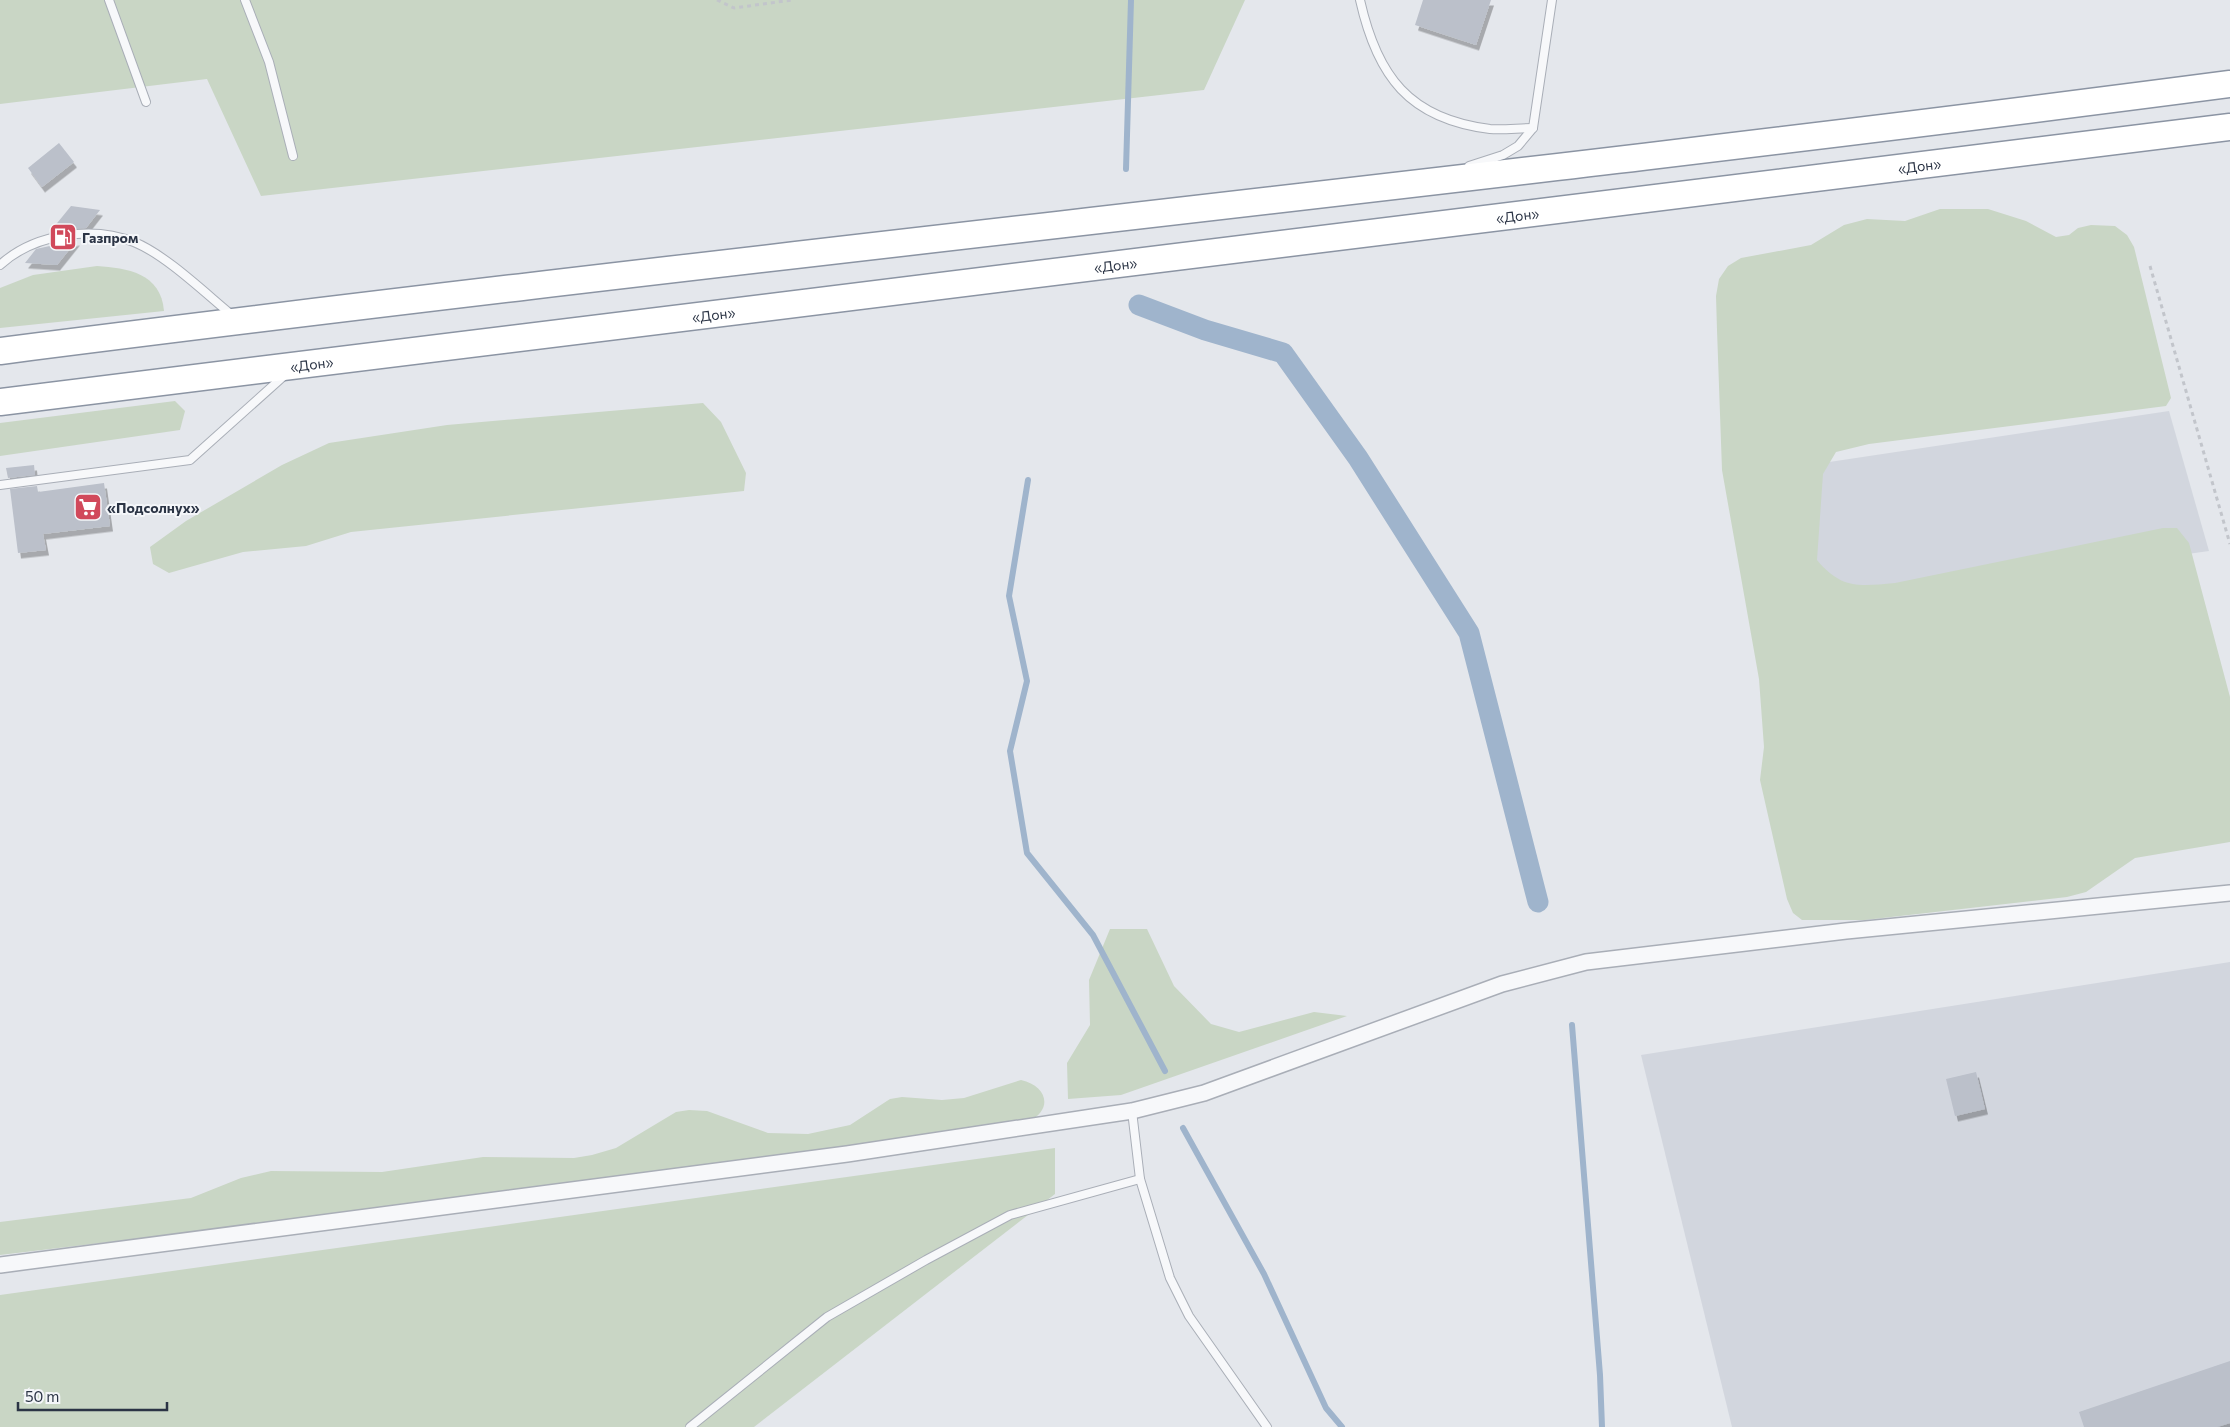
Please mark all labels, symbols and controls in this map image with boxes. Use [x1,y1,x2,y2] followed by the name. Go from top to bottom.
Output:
[1897,154,1942,176] street label: «Дон»
[1495,204,1540,226] street label: «Дон»
[48,222,78,252] fuel station icon: Газпром
[82,229,138,246] place label: Газпром
[1093,253,1138,276] street label: «Дон»
[691,303,736,325] street label: «Дон»
[289,352,334,375] street label: «Дон»
[73,492,103,522] supermarket icon: «Подсолнух»
[107,499,200,516] place label: «Подсолнух»
[18,1380,166,1412] scale bar
[25,1387,59,1405] text: 50 m

